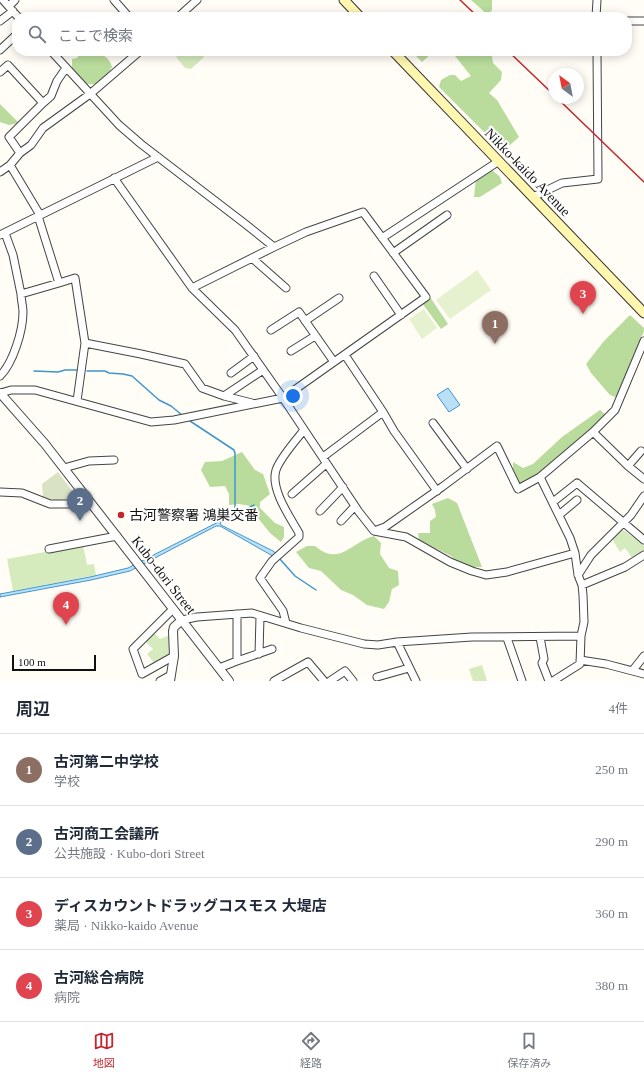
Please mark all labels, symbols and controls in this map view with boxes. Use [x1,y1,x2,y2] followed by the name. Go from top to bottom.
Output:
[12,12,632,56] search box
[26,23,48,45] icon: search
[58,28,133,44] text: ここで検索
[548,68,584,104] north arrow
[482,125,573,219] street label: Nikko-kaido Avenue
[570,281,596,314] pin: 3
[482,311,508,344] pin: 1
[283,386,303,406] your location
[67,488,93,521] pin: 2
[129,508,259,523] place label: 古河警察署 鴻巣交番
[116,510,126,520] marker: 古河警察署 鴻巣交番
[129,533,199,617] street label: Kubo-dori Street
[53,592,79,625] pin: 4
[12,653,96,672] scale bar
[18,656,46,668] text: 100 m
[16,700,50,719] text: 周辺
[608,701,628,716] text: 4件
[54,754,159,770] text: 古河第二中学校
[26,762,32,777] text: 1
[595,762,628,777] text: 250 m
[54,774,80,789] text: 学校
[54,826,159,842] text: 古河商工会議所
[26,834,32,849] text: 2
[595,834,628,849] text: 290 m
[54,846,205,861] text: 公共施設 · Kubo-dori Street
[54,898,327,914] text: ディスカウントドラッグコスモス 大堤店
[26,906,32,921] text: 3
[595,906,628,921] text: 360 m
[54,918,199,933] text: 薬局 · Nikko-kaido Avenue
[54,970,144,986] text: 古河総合病院
[26,978,32,993] text: 4
[595,978,628,993] text: 380 m
[54,990,80,1005] text: 病院
[93,1030,115,1070] tab: 地図
[300,1030,322,1070] tab: 経路
[507,1030,551,1070] tab: 保存済み

